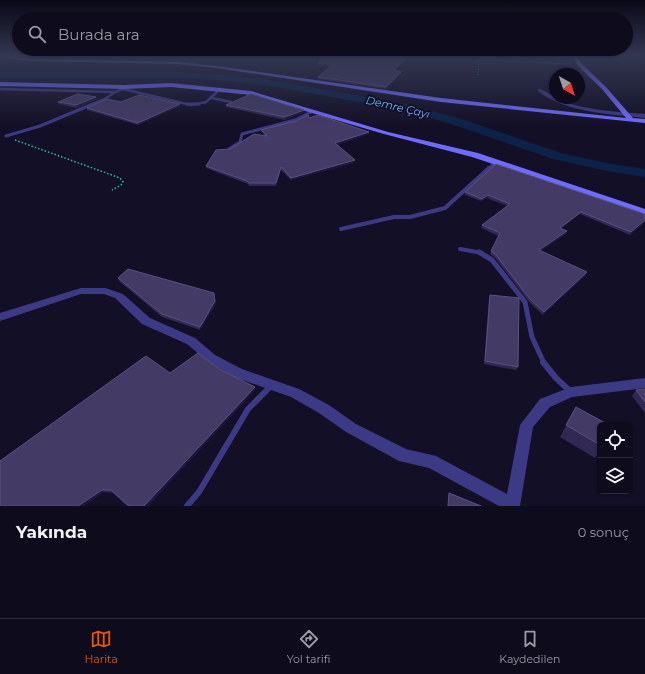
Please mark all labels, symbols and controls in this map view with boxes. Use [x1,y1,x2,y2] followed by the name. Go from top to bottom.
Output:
[12,12,633,56] search box
[26,23,48,45] icon: search
[58,25,140,44] text: Burada ara
[549,68,585,104] north arrow
[365,93,431,121] water label: Demre Çayı
[597,422,633,494] map controls
[597,422,633,458] button: locate
[597,458,633,494] button: layers
[16,522,87,542] text: Yakında
[578,524,629,540] text: 0 sonuç
[84,628,118,666] tab: Harita
[287,628,330,666] tab: Yol tarifi
[499,628,561,666] tab: Kaydedilen

